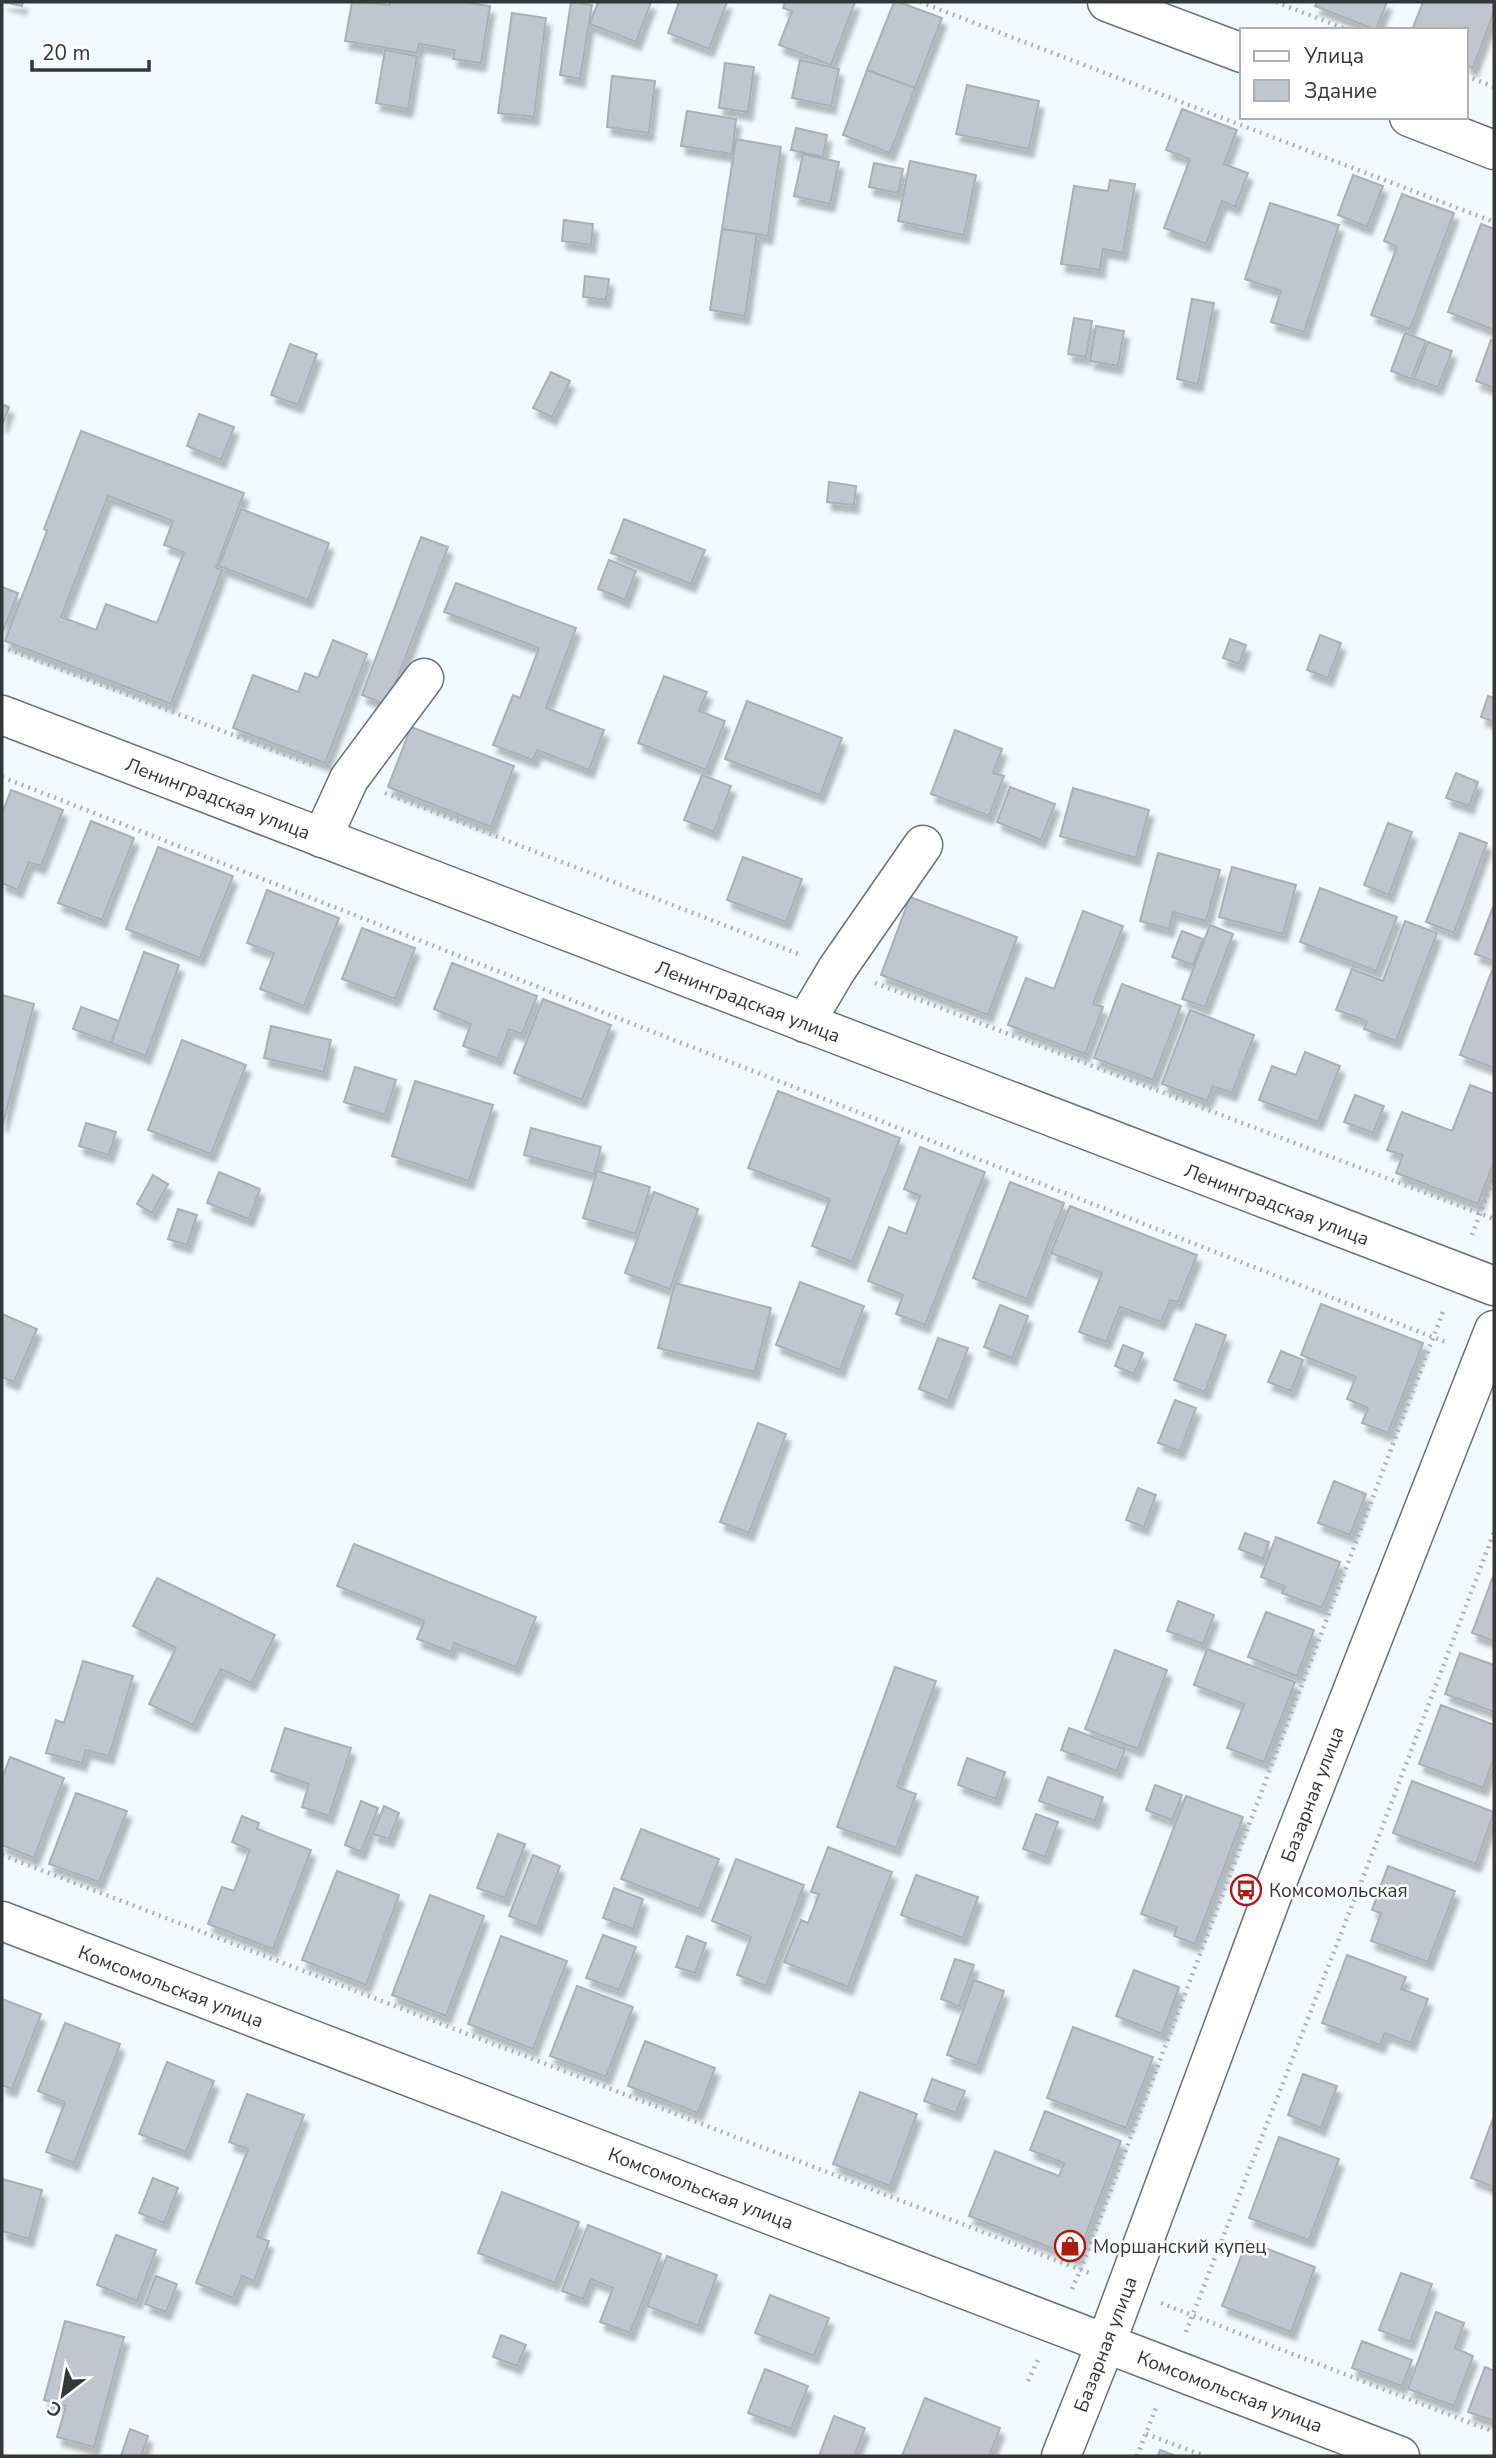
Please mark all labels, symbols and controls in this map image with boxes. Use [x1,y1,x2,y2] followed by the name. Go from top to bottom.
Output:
[32,28,149,72] scale bar
[1240,28,1468,119] legend
[42,39,91,67] text: 20 m
[1303,42,1364,70] text: Улица
[1304,77,1377,105] text: Здание
[121,752,314,846] street label: Ленинградская улица
[651,955,844,1049] street label: Ленинградская улица
[1180,1158,1373,1252] street label: Ленинградская улица
[1275,1723,1351,1866] street label: Базарная улица
[1229,1873,1263,1907] bus stop icon: Комсомольская
[1269,1878,1408,1904] place label: Комсомольская
[74,1940,267,2034] street label: Комсомольская улица
[604,2142,797,2236] street label: Комсомольская улица
[1053,2229,1087,2263] shop icon: Моршанский купец
[1093,2234,1267,2260] place label: Моршанский купец
[1068,2273,1144,2416] street label: Базарная улица
[1133,2345,1326,2439] street label: Комсомольская улица
[28,2360,98,2430] north arrow
[42,2394,67,2423] text: С

